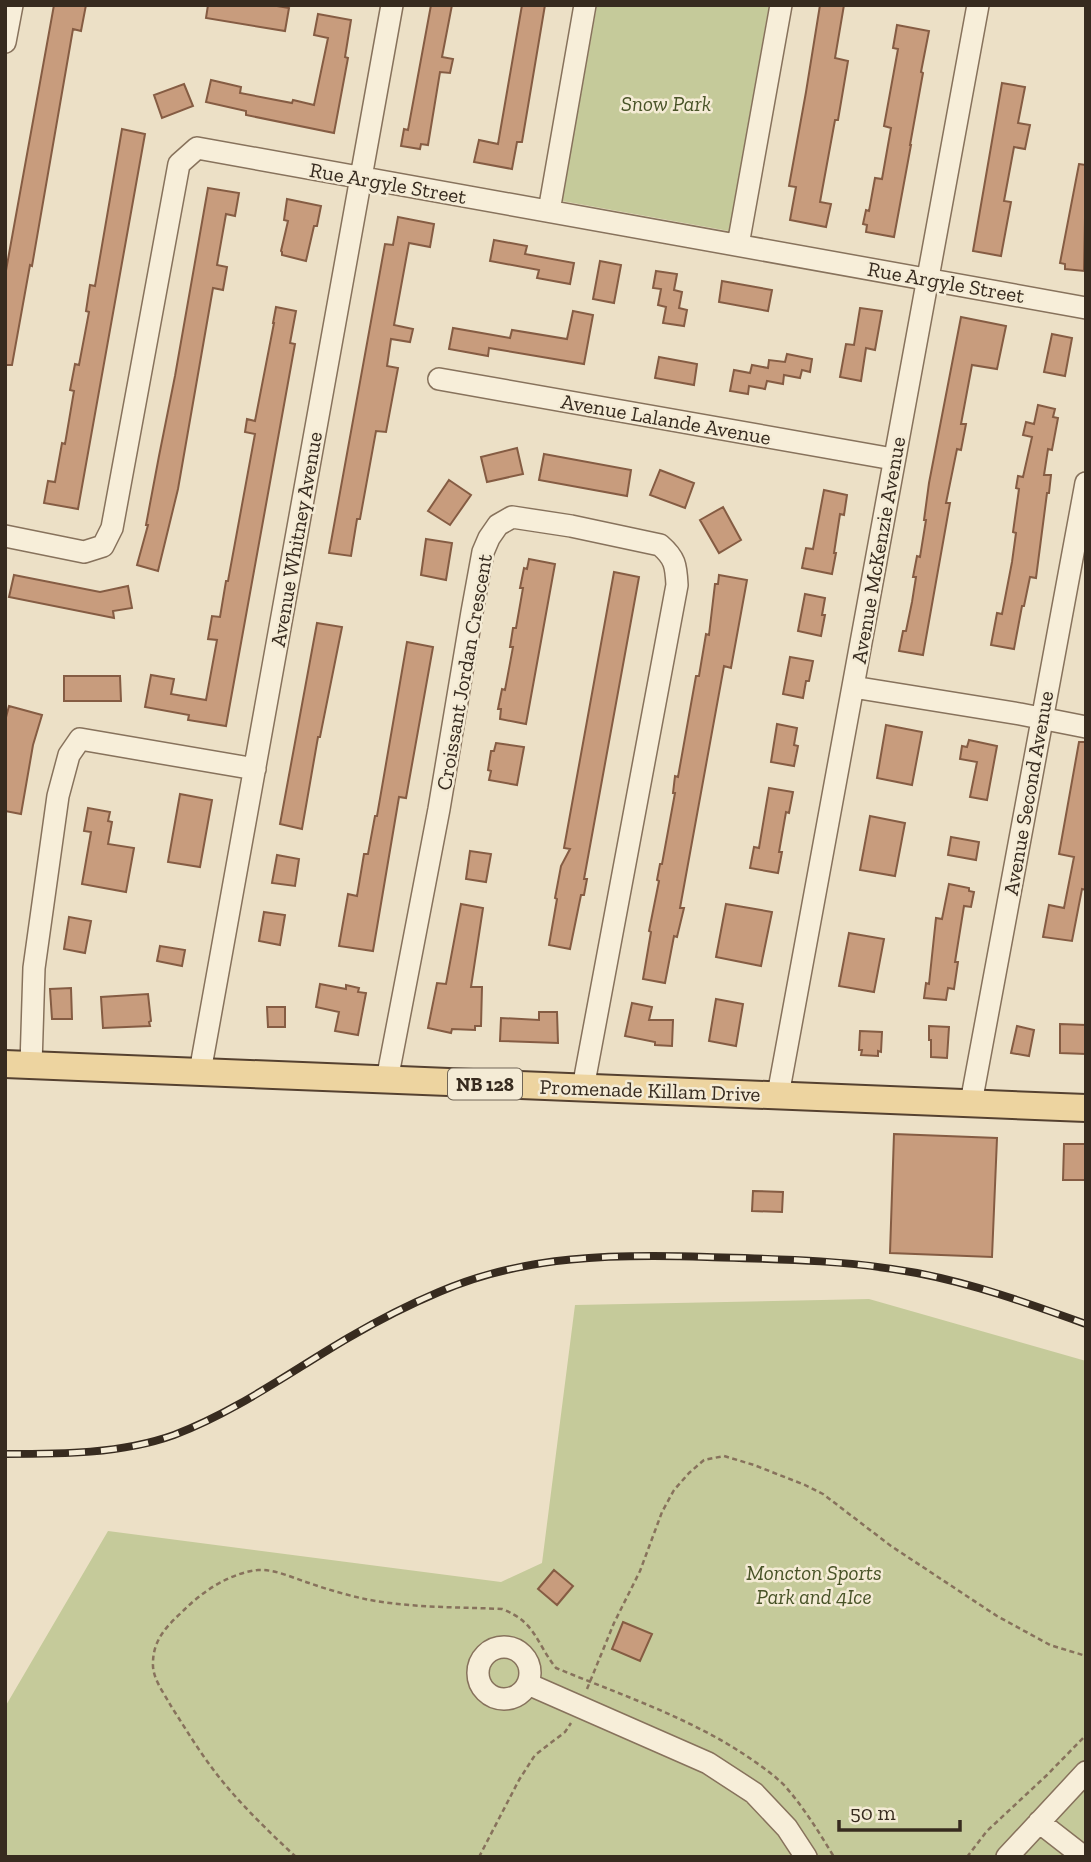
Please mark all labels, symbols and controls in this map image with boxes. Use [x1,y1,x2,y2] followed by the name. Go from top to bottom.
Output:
[621,91,711,116] park label: Snow Park
[308,157,469,209] street label: Rue Argyle Street
[866,256,1027,308] street label: Rue Argyle Street
[559,388,773,450] street label: Avenue Lalande Avenue
[265,429,327,649] street label: Avenue Whitney Avenue
[846,435,910,665] street label: Avenue McKenzie Avenue
[431,552,497,792] street label: Croissant Jordan Crescent
[998,689,1058,897] street label: Avenue Second Avenue
[448,1068,522,1100] road number: NB 128
[539,1074,761,1106] street label: Promenade Killam Drive
[746,1560,882,1609] park label: Moncton Sports Park and 4Ice
[839,1788,960,1832] scale bar
[850,1800,896,1825] text: 50 m

